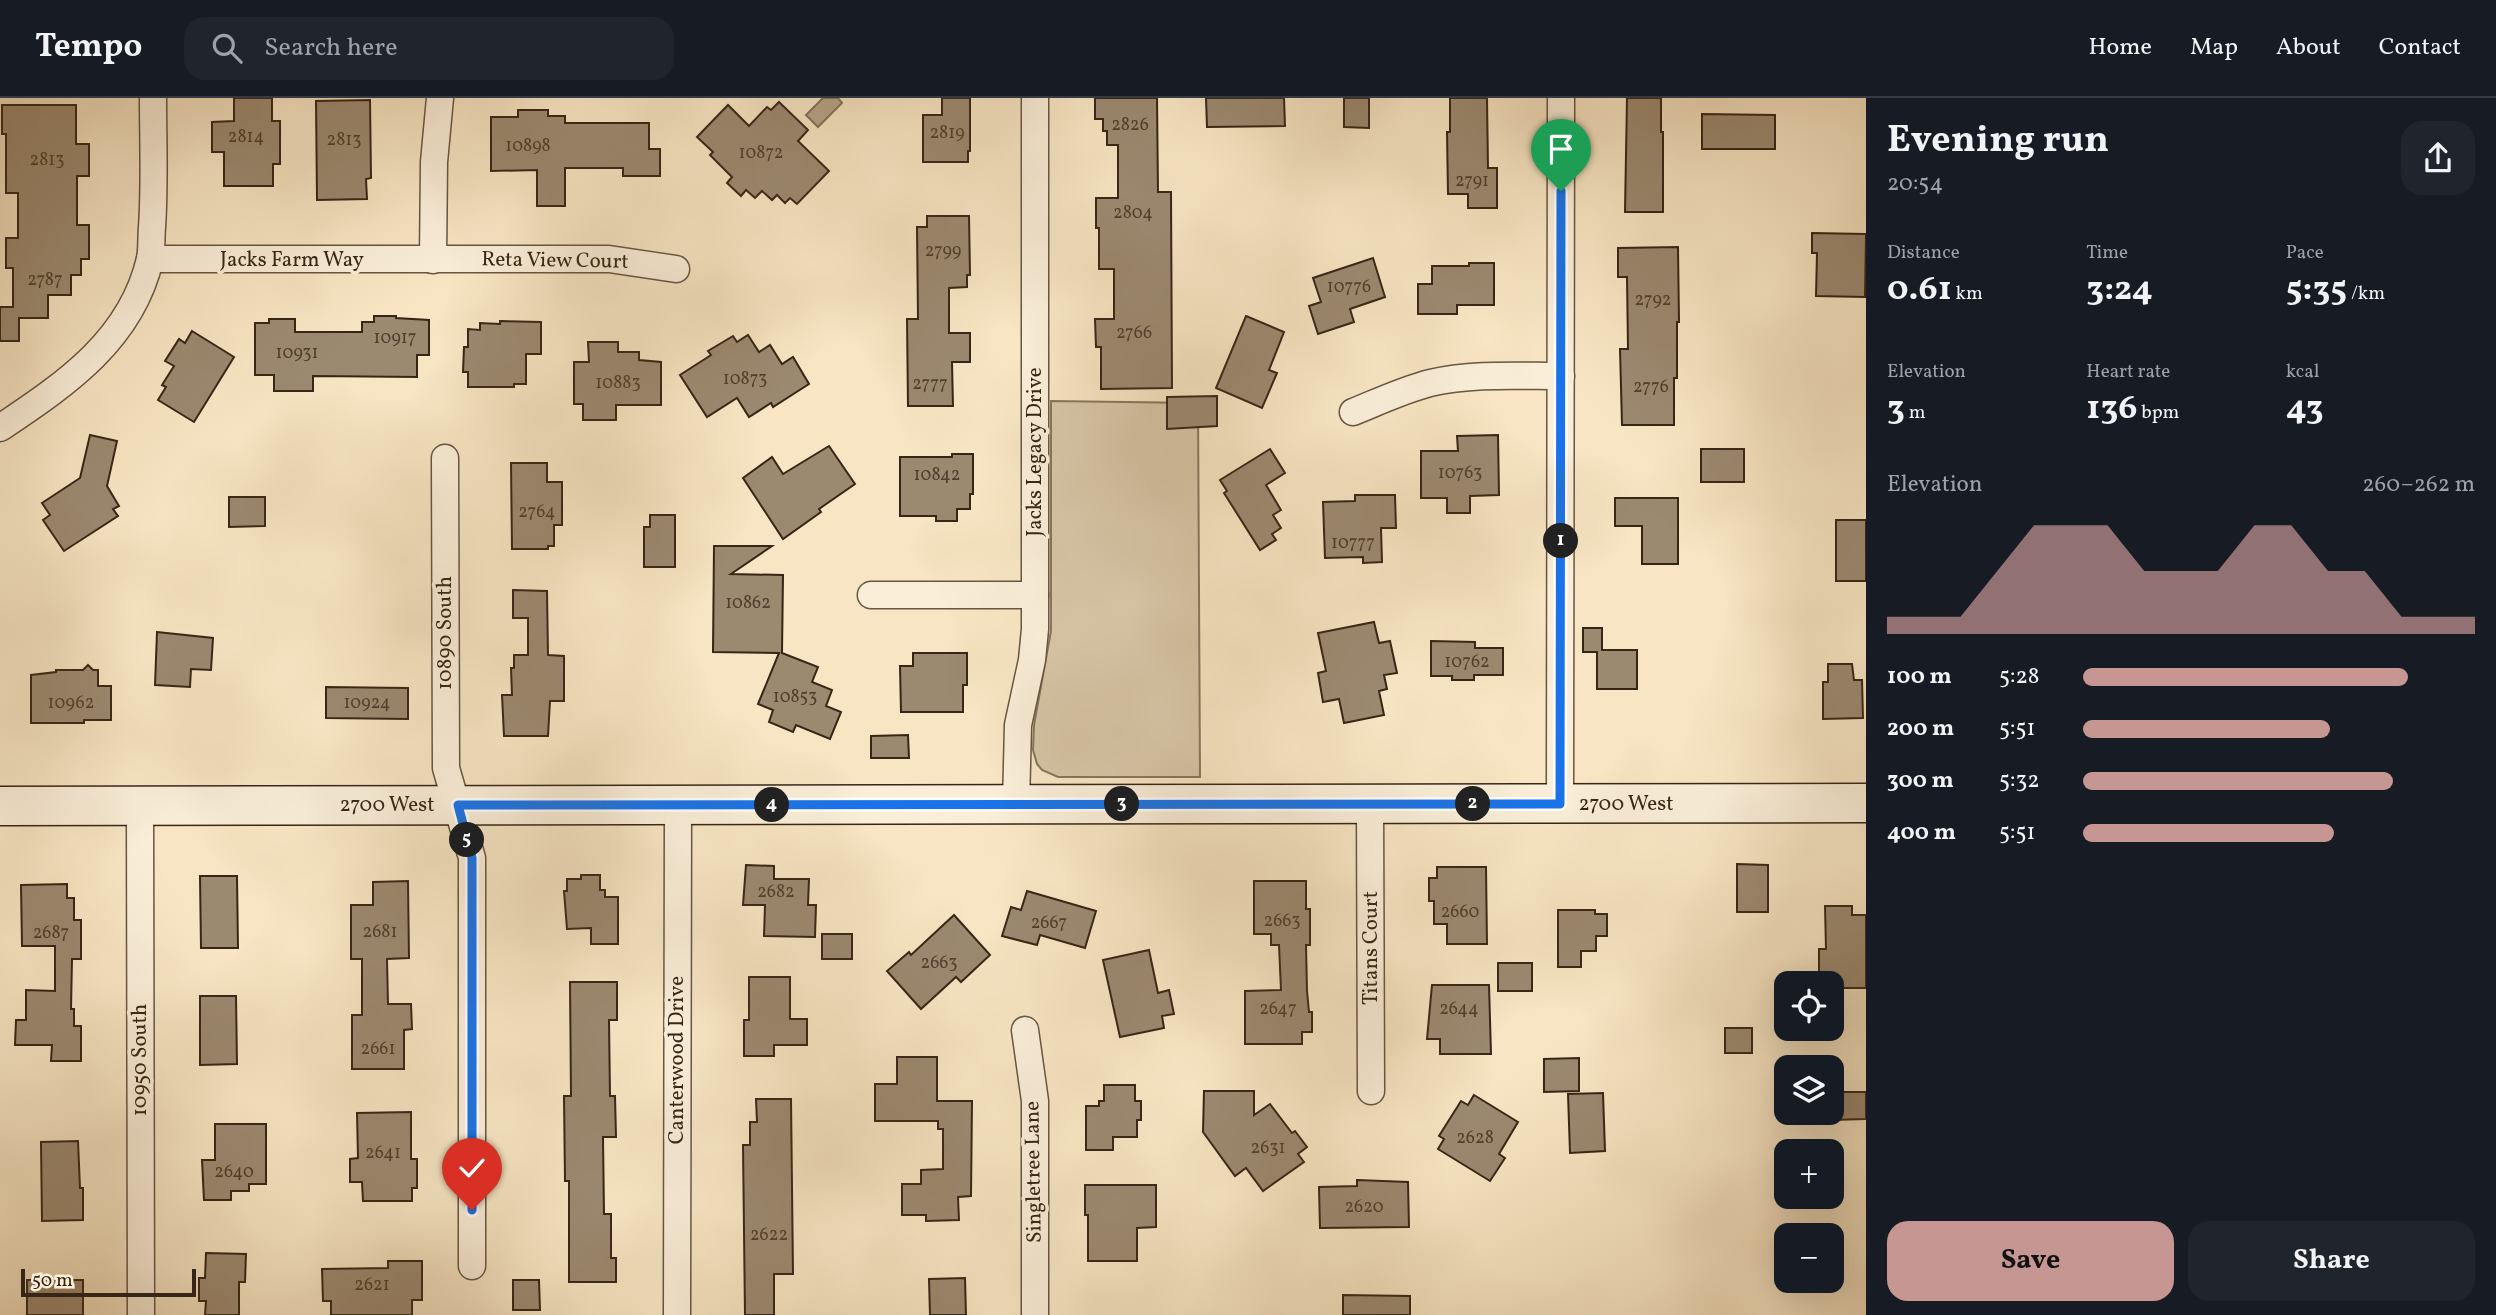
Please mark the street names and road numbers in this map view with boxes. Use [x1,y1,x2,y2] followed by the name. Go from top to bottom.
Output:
[481,245,629,277] street label: Reta View Court
[220,246,365,275] street label: Jacks Farm Way
[1021,367,1050,537] street label: Jacks Legacy Drive
[431,576,460,690] street label: 10890 South
[1578,790,1674,819] street label: 2700 West
[339,791,435,820] street label: 2700 West
[1357,891,1386,1005] street label: Titans Court
[663,976,692,1144] street label: Canterwood Drive
[126,1004,155,1116] street label: 10950 South
[1018,1101,1050,1243] street label: Singletree Lane

